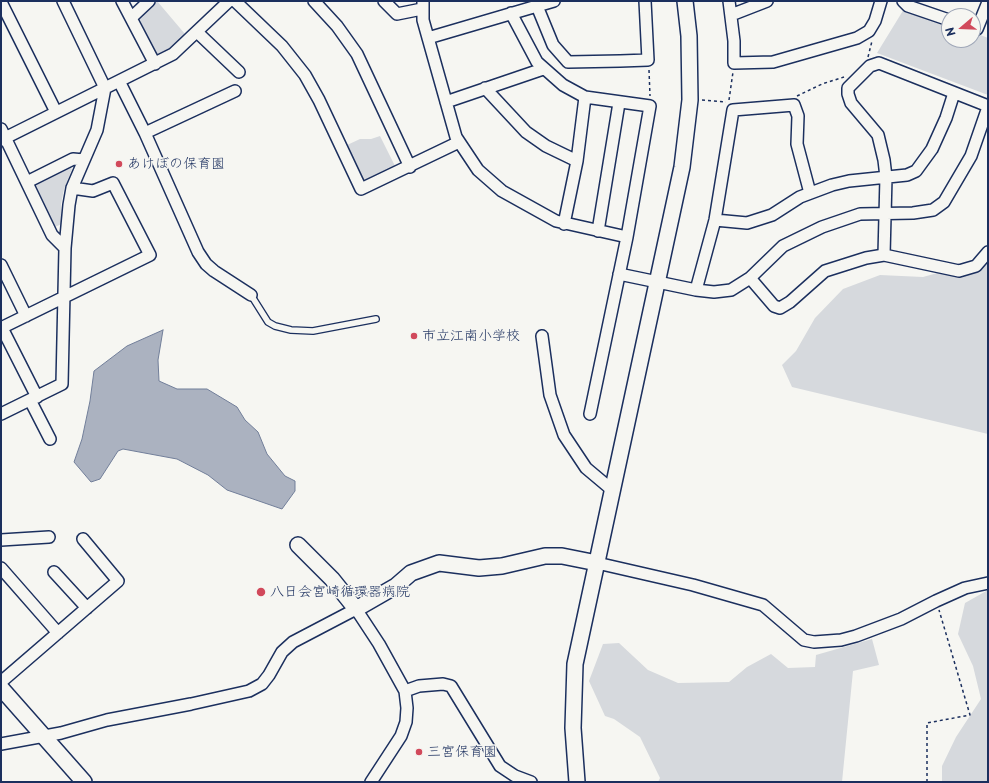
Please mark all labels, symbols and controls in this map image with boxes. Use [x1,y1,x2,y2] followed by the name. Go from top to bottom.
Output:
[941,8,981,48] north arrow
[941,25,960,39] text: N
[127,156,225,172] place label: あけぼの保育園
[114,159,124,169] marker: あけぼの保育園
[422,328,520,344] place label: 市立江南小学校
[409,331,419,341] marker: 市立江南小学校
[270,584,410,600] place label: 八日会宮崎循環器病院
[255,586,267,598] marker: 八日会宮崎循環器病院
[427,744,497,760] place label: 三宮保育園
[414,747,424,757] marker: 三宮保育園

